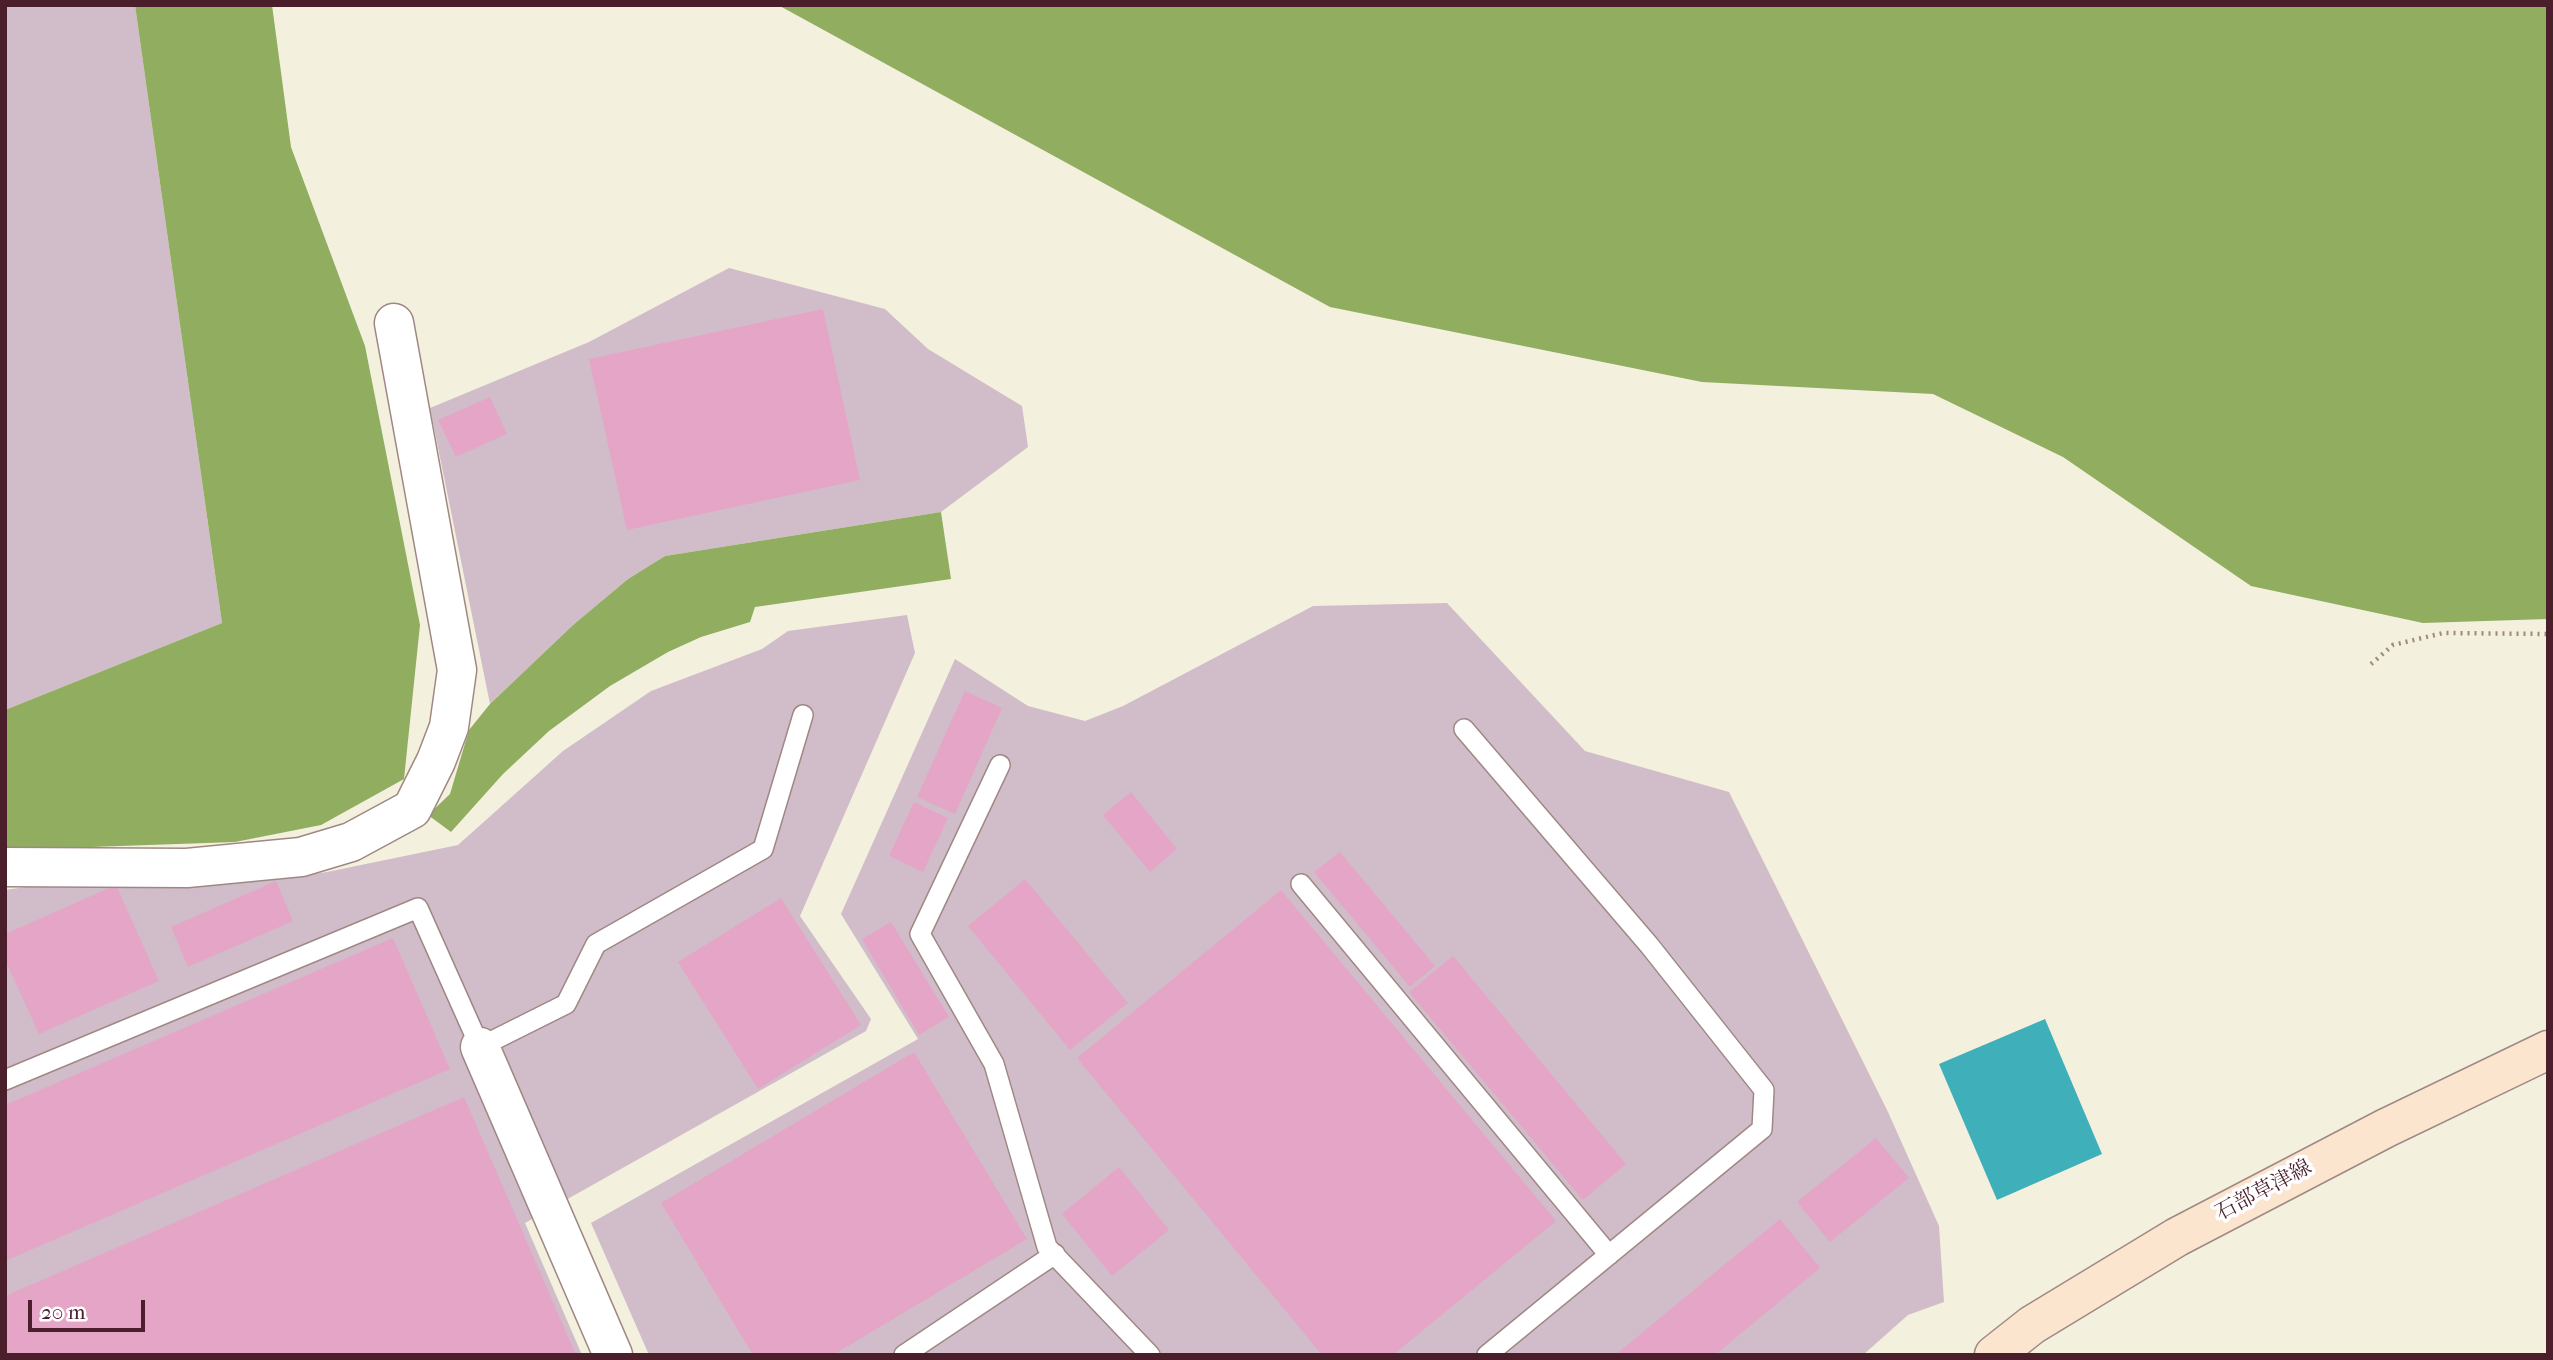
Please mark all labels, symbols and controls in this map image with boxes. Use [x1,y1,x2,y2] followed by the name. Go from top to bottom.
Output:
[2212,1155,2316,1227] street label: 石部草津線
[32,1286,149,1330] scale bar
[41,1300,85,1324] text: 20 m

